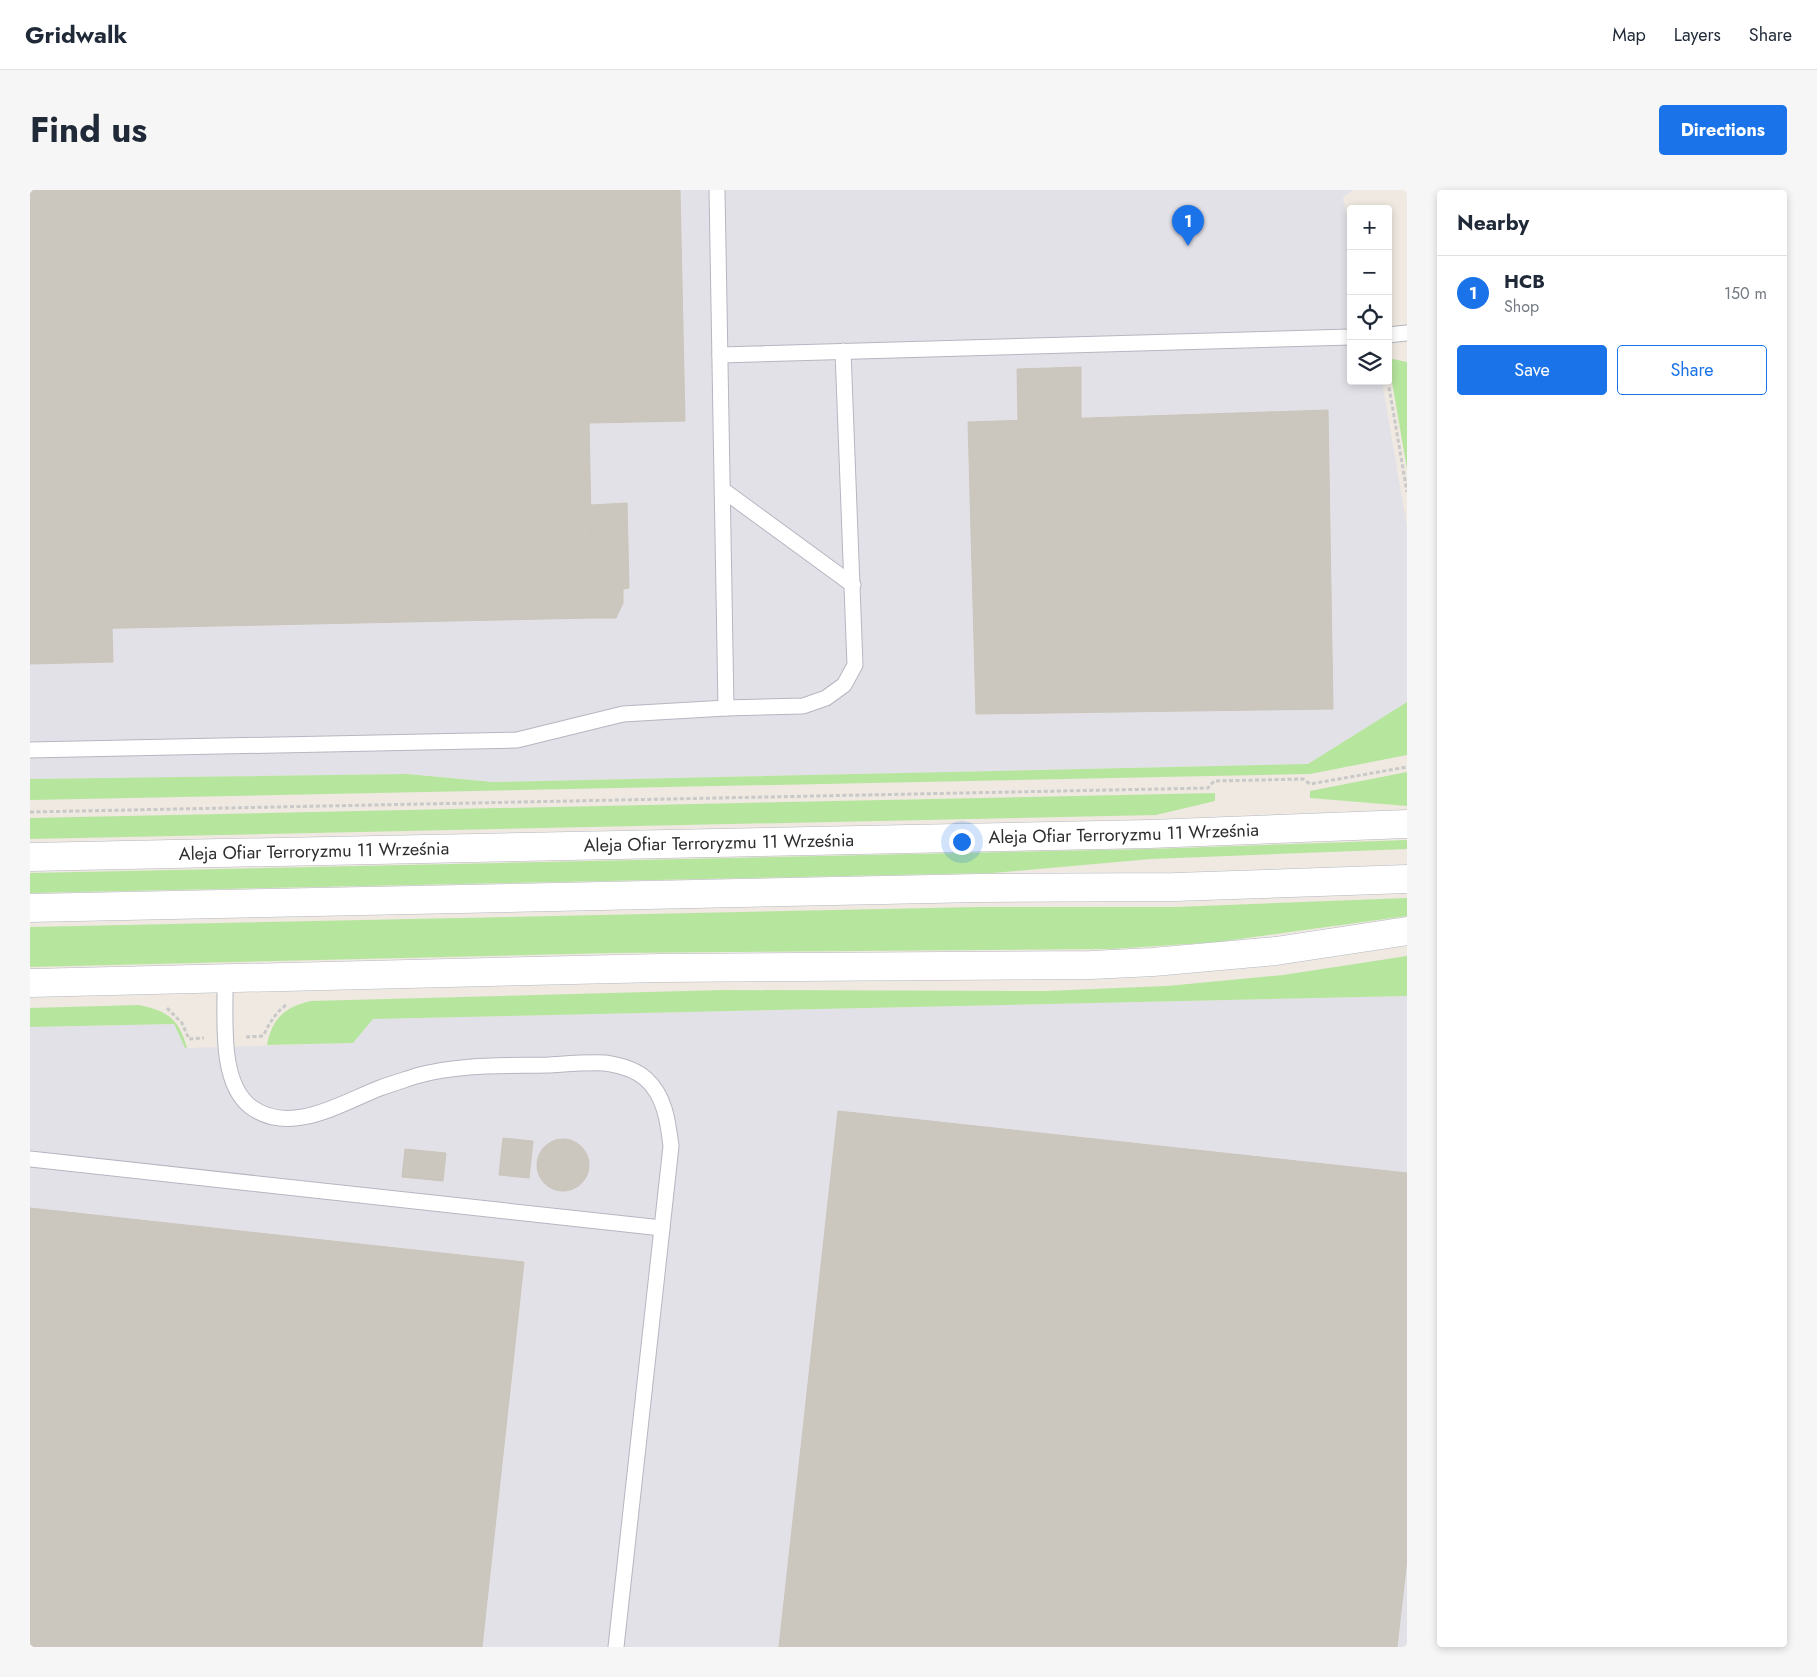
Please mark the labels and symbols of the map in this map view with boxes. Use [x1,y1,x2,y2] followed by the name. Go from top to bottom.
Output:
[1172,205,1204,246] pin: 1
[988,817,1260,850] street label: Aleja Ofiar Terroryzmu 11 Września
[583,827,854,859] street label: Aleja Ofiar Terroryzmu 11 Września
[949,829,975,855] your location
[178,835,450,867] street label: Aleja Ofiar Terroryzmu 11 Września

